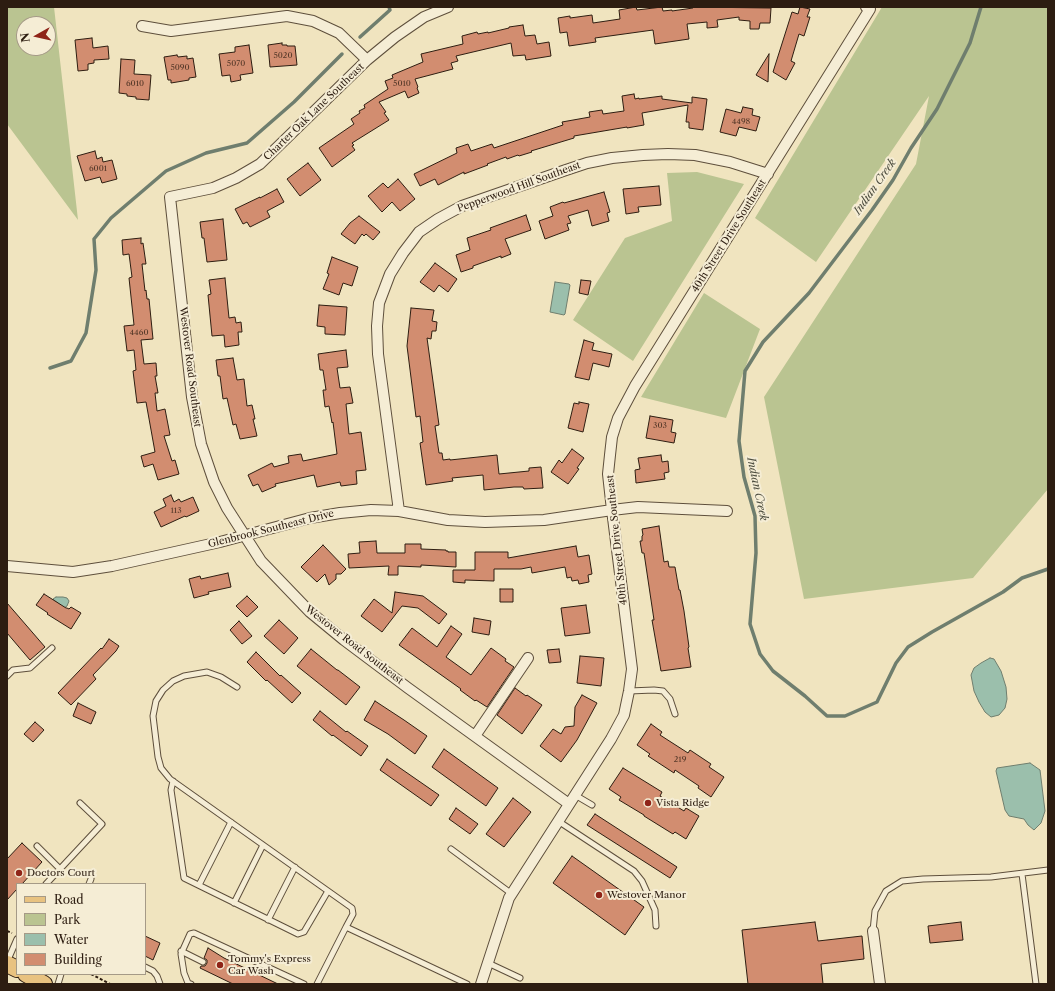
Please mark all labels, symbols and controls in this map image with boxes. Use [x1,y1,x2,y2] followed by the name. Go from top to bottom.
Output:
[16,16,56,56] north arrow
[18,32,33,43] text: N
[273,51,293,61] house number: 5020
[227,59,245,69] house number: 5070
[261,61,367,163] street label: Charter Oak Lane Southeast
[170,63,190,73] house number: 5090
[126,79,144,89] house number: 6010
[393,79,411,89] house number: 5010
[732,117,750,127] house number: 4498
[851,157,899,217] water label: Indian Creek
[456,159,582,215] street label: Pepperwood Hill Southeast
[89,164,107,174] house number: 6001
[689,177,769,295] street label: 40th Street Drive Southeast
[177,306,203,428] street label: Westover Road Southeast
[129,328,149,338] house number: 4460
[653,421,667,431] house number: 303
[744,456,770,522] water label: Indian Creek
[604,474,630,606] street label: 40th Street Drive Southeast
[170,506,182,516] house number: 113
[207,508,335,550] street label: Glenbrook Southeast Drive
[303,603,405,687] street label: Westover Road Southeast
[674,755,686,765] house number: 219
[656,797,709,809] place label: Vista Ridge
[643,798,653,808] marker: Vista Ridge
[27,867,95,879] place label: Doctors Court
[14,868,24,878] marker: Doctors Court
[16,883,146,975] legend
[607,889,686,901] place label: Westover Manor
[594,890,604,900] marker: Westover Manor
[54,892,84,907] text: Road
[54,912,80,927] text: Park
[54,932,88,947] text: Water
[54,952,102,967] text: Building
[228,953,311,976] place label: Tommy's Express Car Wash
[215,960,225,970] marker: Tommy's Express Car Wash

